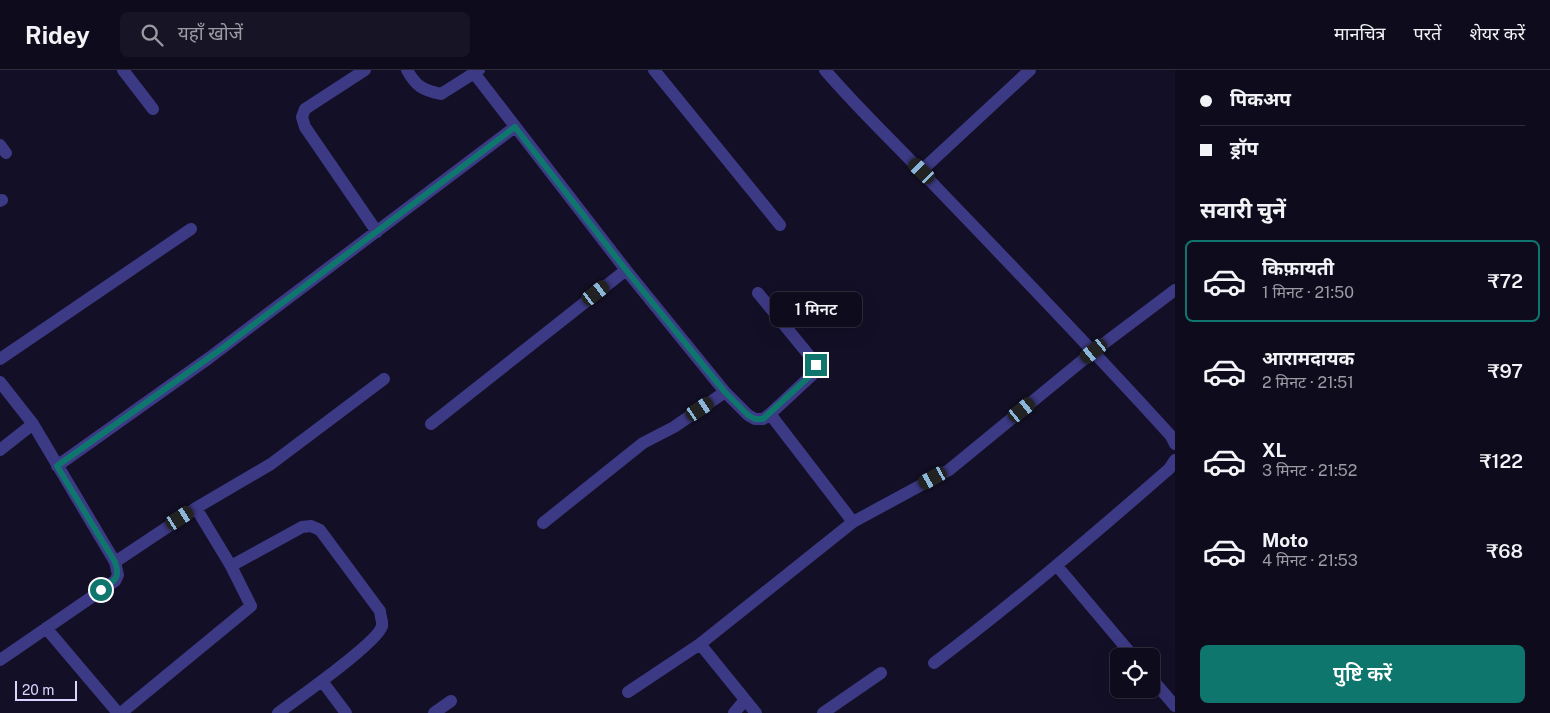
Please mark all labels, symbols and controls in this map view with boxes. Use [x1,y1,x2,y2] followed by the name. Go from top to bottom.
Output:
[120,12,470,57] search box
[25,21,90,49] text: Ridey
[138,21,166,49] icon: search
[178,22,243,44] text: यहाँ खोजें
[1334,23,1386,44] text: मानचित्र
[1414,23,1441,44] text: परतें
[1469,23,1525,44] text: शेयर करें
[1230,88,1291,110] text: पिकअप
[1230,137,1258,159] text: ड्रॉप
[905,155,938,187] car
[1200,197,1286,223] text: सवारी चुनें
[1262,257,1334,279] text: किफ़ायती
[1202,259,1247,304] icon: car
[1488,270,1523,292] text: ₹72
[579,278,612,308] car
[1262,283,1354,302] text: 1 मिनट · 21:50
[770,292,862,328] callout: 1 मिनट
[795,300,837,319] text: 1 मिनट
[1077,336,1110,366] car
[1262,347,1354,369] text: आरामदायक
[1202,349,1247,394] icon: car
[805,354,827,376] route end
[1488,360,1523,382] text: ₹97
[1262,373,1354,392] text: 2 मिनट · 21:51
[683,394,716,424] car
[1005,395,1038,425] car
[1202,439,1247,484] icon: car
[1262,439,1287,461] text: XL
[1480,450,1523,472] text: ₹122
[1262,461,1357,480] text: 3 मिनट · 21:52
[916,464,949,492] car
[163,504,196,532] car
[1202,529,1247,574] icon: car
[1262,529,1308,551] text: Moto
[1487,540,1523,562] text: ₹68
[1262,551,1358,570] text: 4 मिनट · 21:53
[90,579,112,601] route start
[1200,645,1525,703] button: पुष्टि करें
[1110,648,1160,698] map controls
[1110,648,1160,698] button: locate
[15,678,78,701] scale bar
[22,682,54,698] text: 20 m

